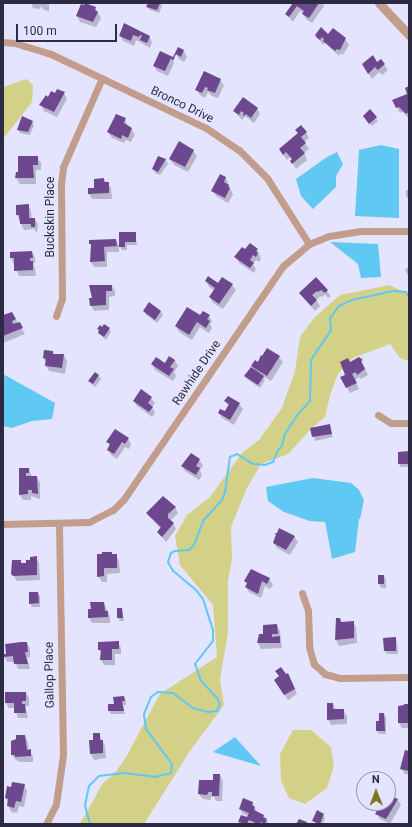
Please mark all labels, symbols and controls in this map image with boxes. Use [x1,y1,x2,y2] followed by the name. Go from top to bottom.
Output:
[18,16,119,42] scale bar
[23,24,57,38] text: 100 m
[148,84,216,126] street label: Bronco Drive
[44,177,58,257] street label: Buckskin Place
[170,338,224,408] street label: Rawhide Drive
[42,642,58,708] street label: Gallop Place
[356,771,396,811] north arrow
[372,773,380,786] text: N

